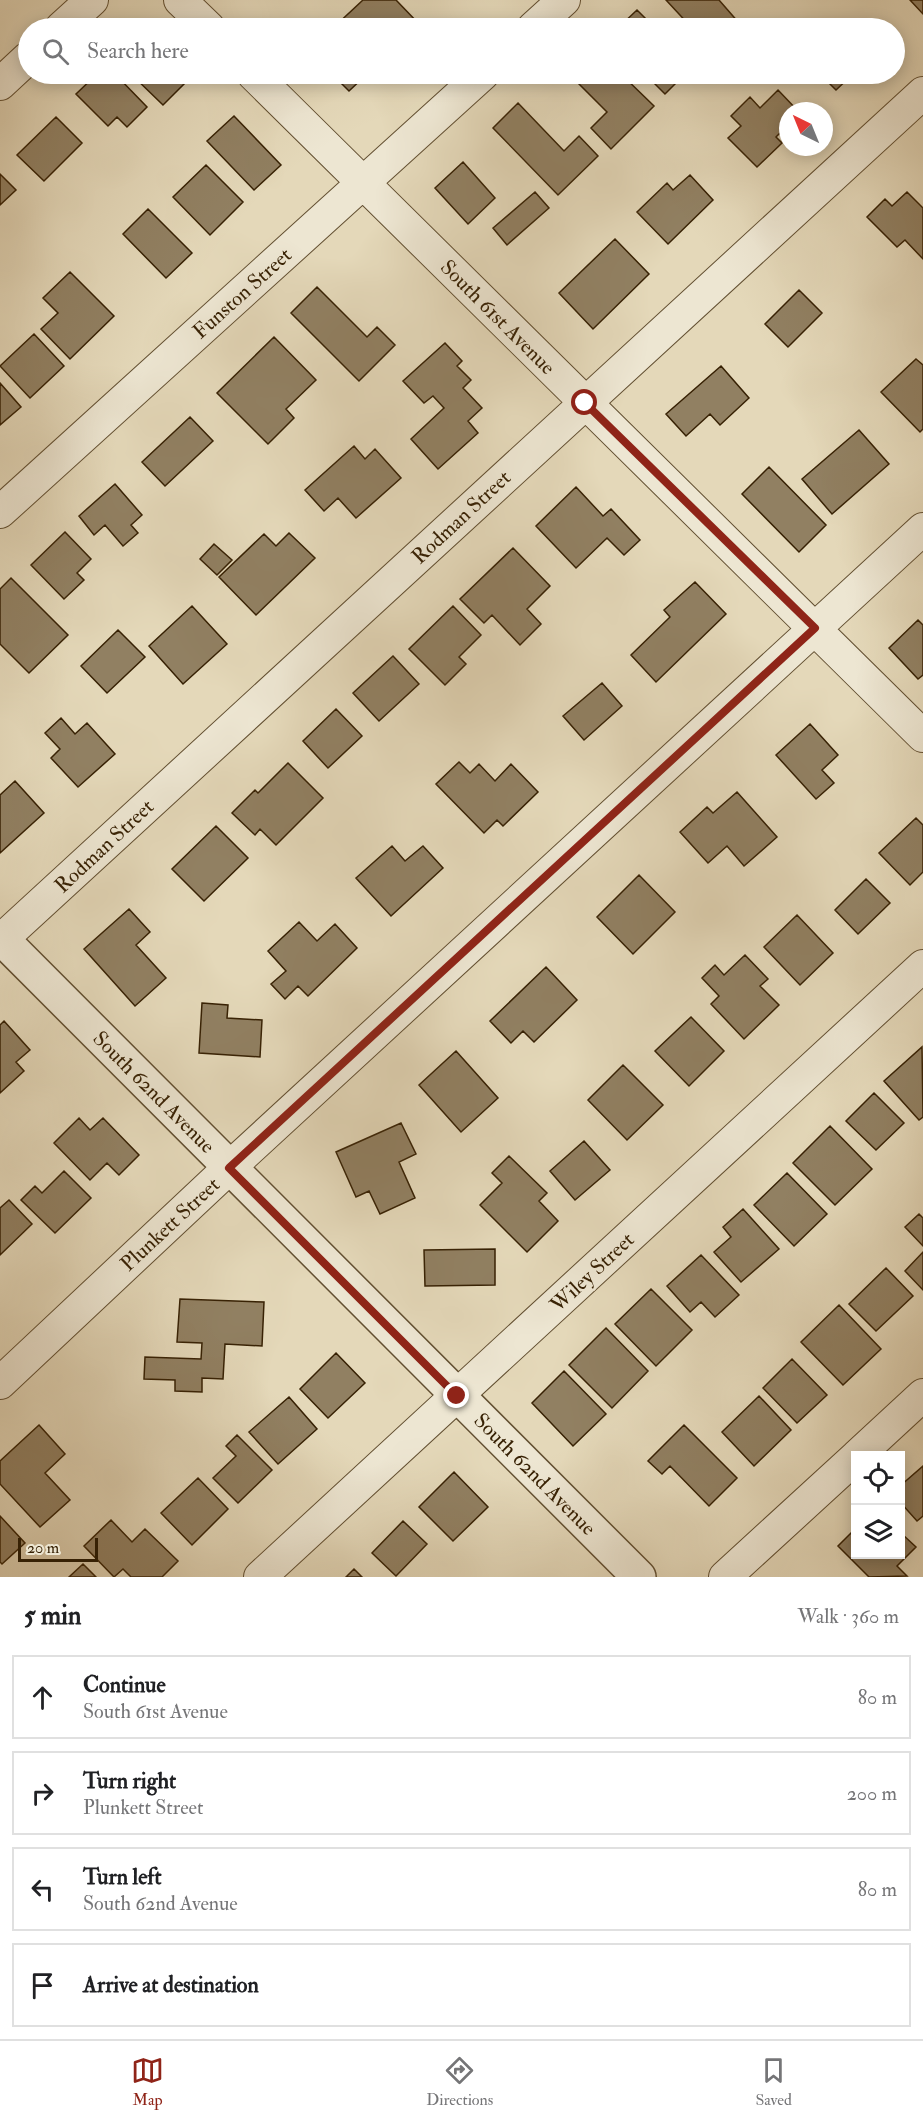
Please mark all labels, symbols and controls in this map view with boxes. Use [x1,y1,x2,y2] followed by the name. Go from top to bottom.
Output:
[18,18,905,84] search box
[39,35,72,68] icon: search
[87,37,189,65] text: Search here
[779,102,833,156] north arrow
[187,242,298,345] street label: Funston Street
[434,254,561,381] street label: South 61st Avenue
[571,389,597,415] route start
[406,464,517,570] street label: Rodman Street
[49,793,160,899] street label: Rodman Street
[87,1025,221,1159] street label: South 62nd Avenue
[115,1171,226,1277] street label: Plunkett Street
[544,1226,640,1319] street label: Wiley Street
[443,1382,469,1408] route end
[468,1407,602,1541] street label: South 62nd Avenue
[851,1451,905,1559] map controls
[851,1451,905,1505] button: locate
[851,1505,905,1559] button: layers
[18,1535,98,1562] scale bar
[27,1538,59,1558] text: 20 m
[24,1600,81,1632] text: 5 min
[797,1604,899,1629] text: Walk · 360 m
[83,1671,166,1699] text: Continue
[26,1681,59,1714] icon: ahead
[858,1685,897,1710] text: 80 m
[83,1699,228,1724] text: South 61st Avenue
[83,1767,176,1795] text: Turn right
[26,1777,59,1810] icon: right
[847,1781,897,1806] text: 200 m
[83,1795,203,1820] text: Plunkett Street
[83,1863,162,1891] text: Turn left
[26,1873,59,1906] icon: left
[858,1877,897,1902] text: 80 m
[83,1891,238,1916] text: South 62nd Avenue
[26,1969,59,2002] icon: arrive
[83,1971,259,1999] text: Arrive at destination
[131,2054,164,2110] tab: Map
[426,2054,493,2110] tab: Directions
[755,2054,792,2110] tab: Saved

